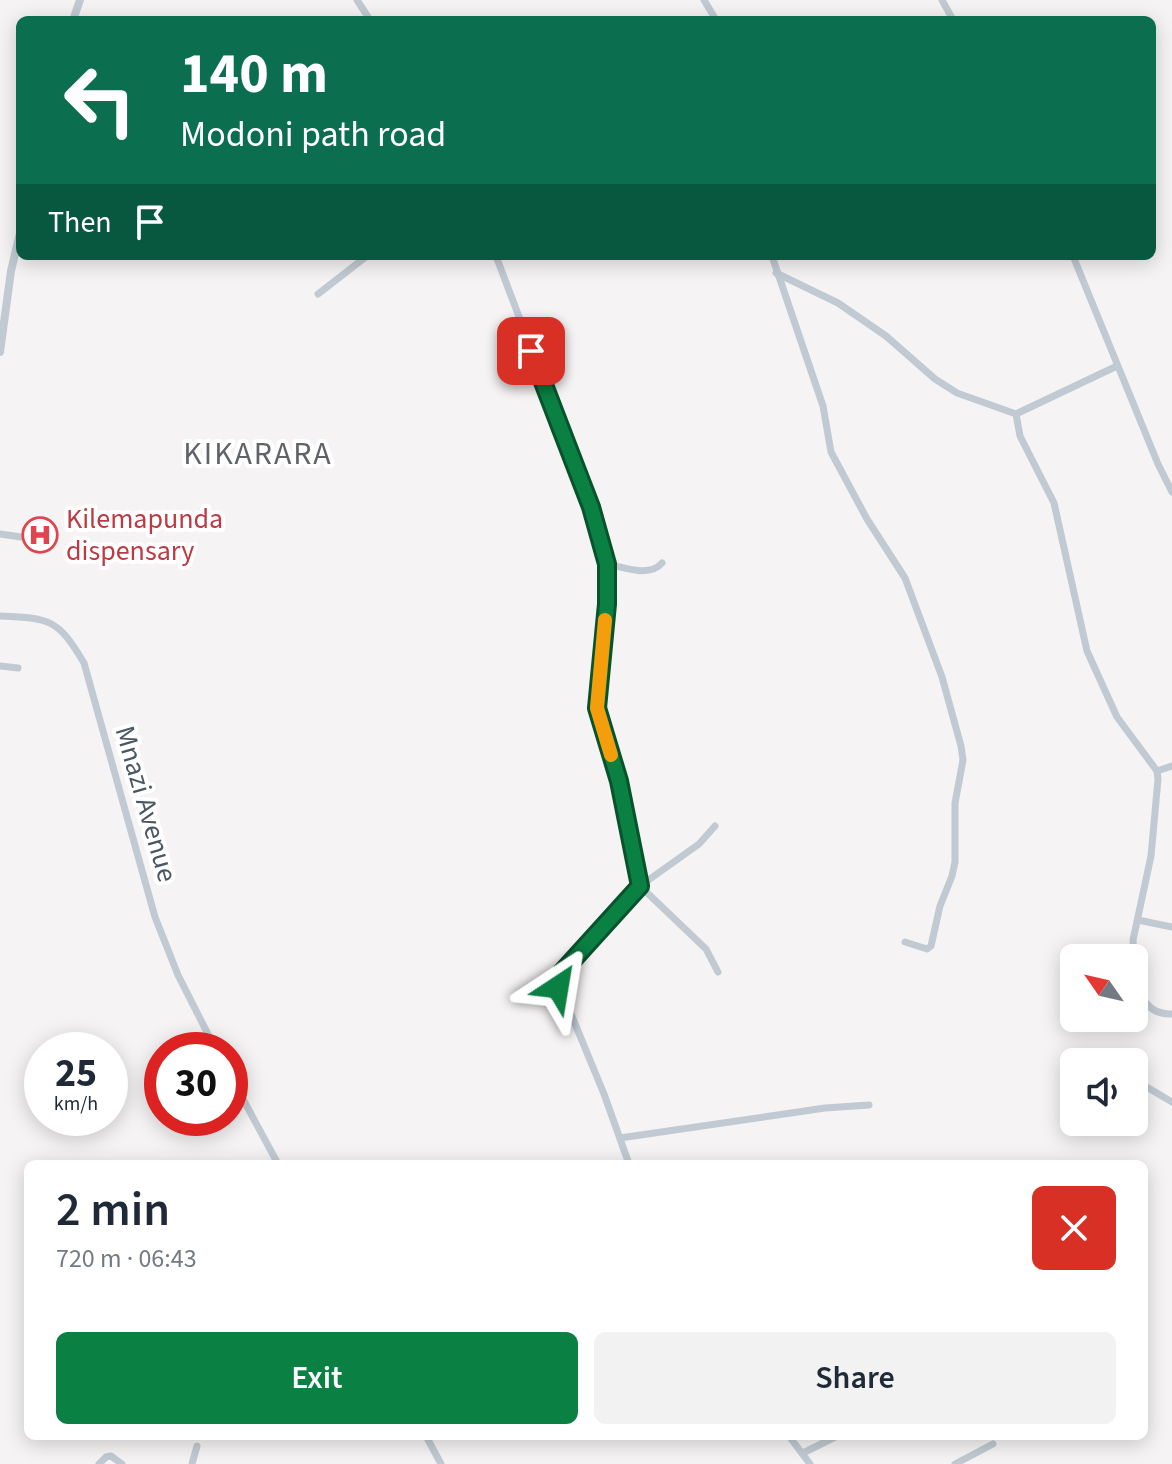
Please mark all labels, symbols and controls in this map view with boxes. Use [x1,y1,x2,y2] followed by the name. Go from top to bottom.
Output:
[180,35,328,114] text: 140 m
[48,48,152,152] icon: left
[180,109,446,160] text: Modoni path road
[128,200,172,244] icon: arrive
[48,201,112,244] text: Then
[497,317,565,385] pin
[509,329,553,373] icon: arrive
[183,431,333,477] district label: KIKARARA
[66,499,223,571] place label: Kilemapunda dispensary
[21,516,59,554] hospital icon: Kilemapunda dispensary
[105,721,187,887] street label: Mnazi Avenue
[1060,944,1148,1032] north arrow
[1060,944,1148,1136] map controls
[516,945,600,1029] position arrow
[144,1032,248,1136] speed limit sign: 30
[55,1045,97,1102] text: 25
[1060,1048,1148,1136] button: sound
[54,1090,98,1118] text: km/h
[56,1176,170,1244] text: 2 min
[1032,1186,1116,1270] button: close
[56,1240,197,1277] text: 720 m · 06:43
[56,1332,578,1424] button: Exit
[594,1332,1116,1424] button: Share

